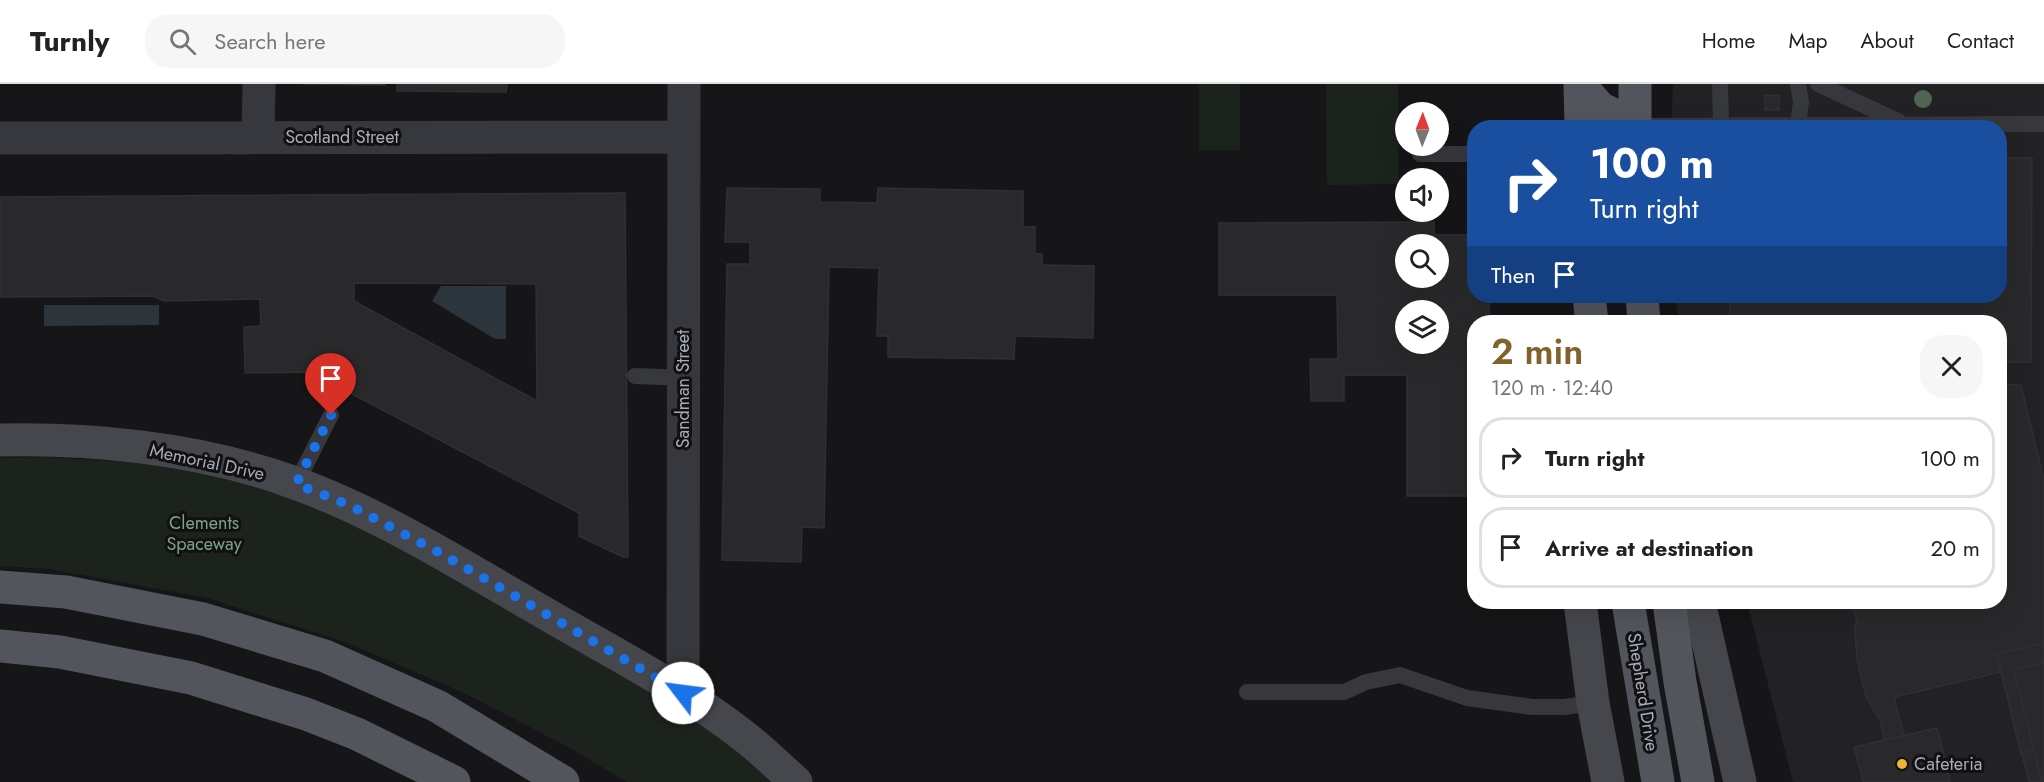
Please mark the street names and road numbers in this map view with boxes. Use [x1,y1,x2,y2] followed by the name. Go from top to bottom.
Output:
[285,124,399,150] street label: Scotland Street
[670,329,696,448] street label: Sandman Street
[147,437,267,487] street label: Memorial Drive
[1621,631,1665,753] street label: Shepherd Drive

